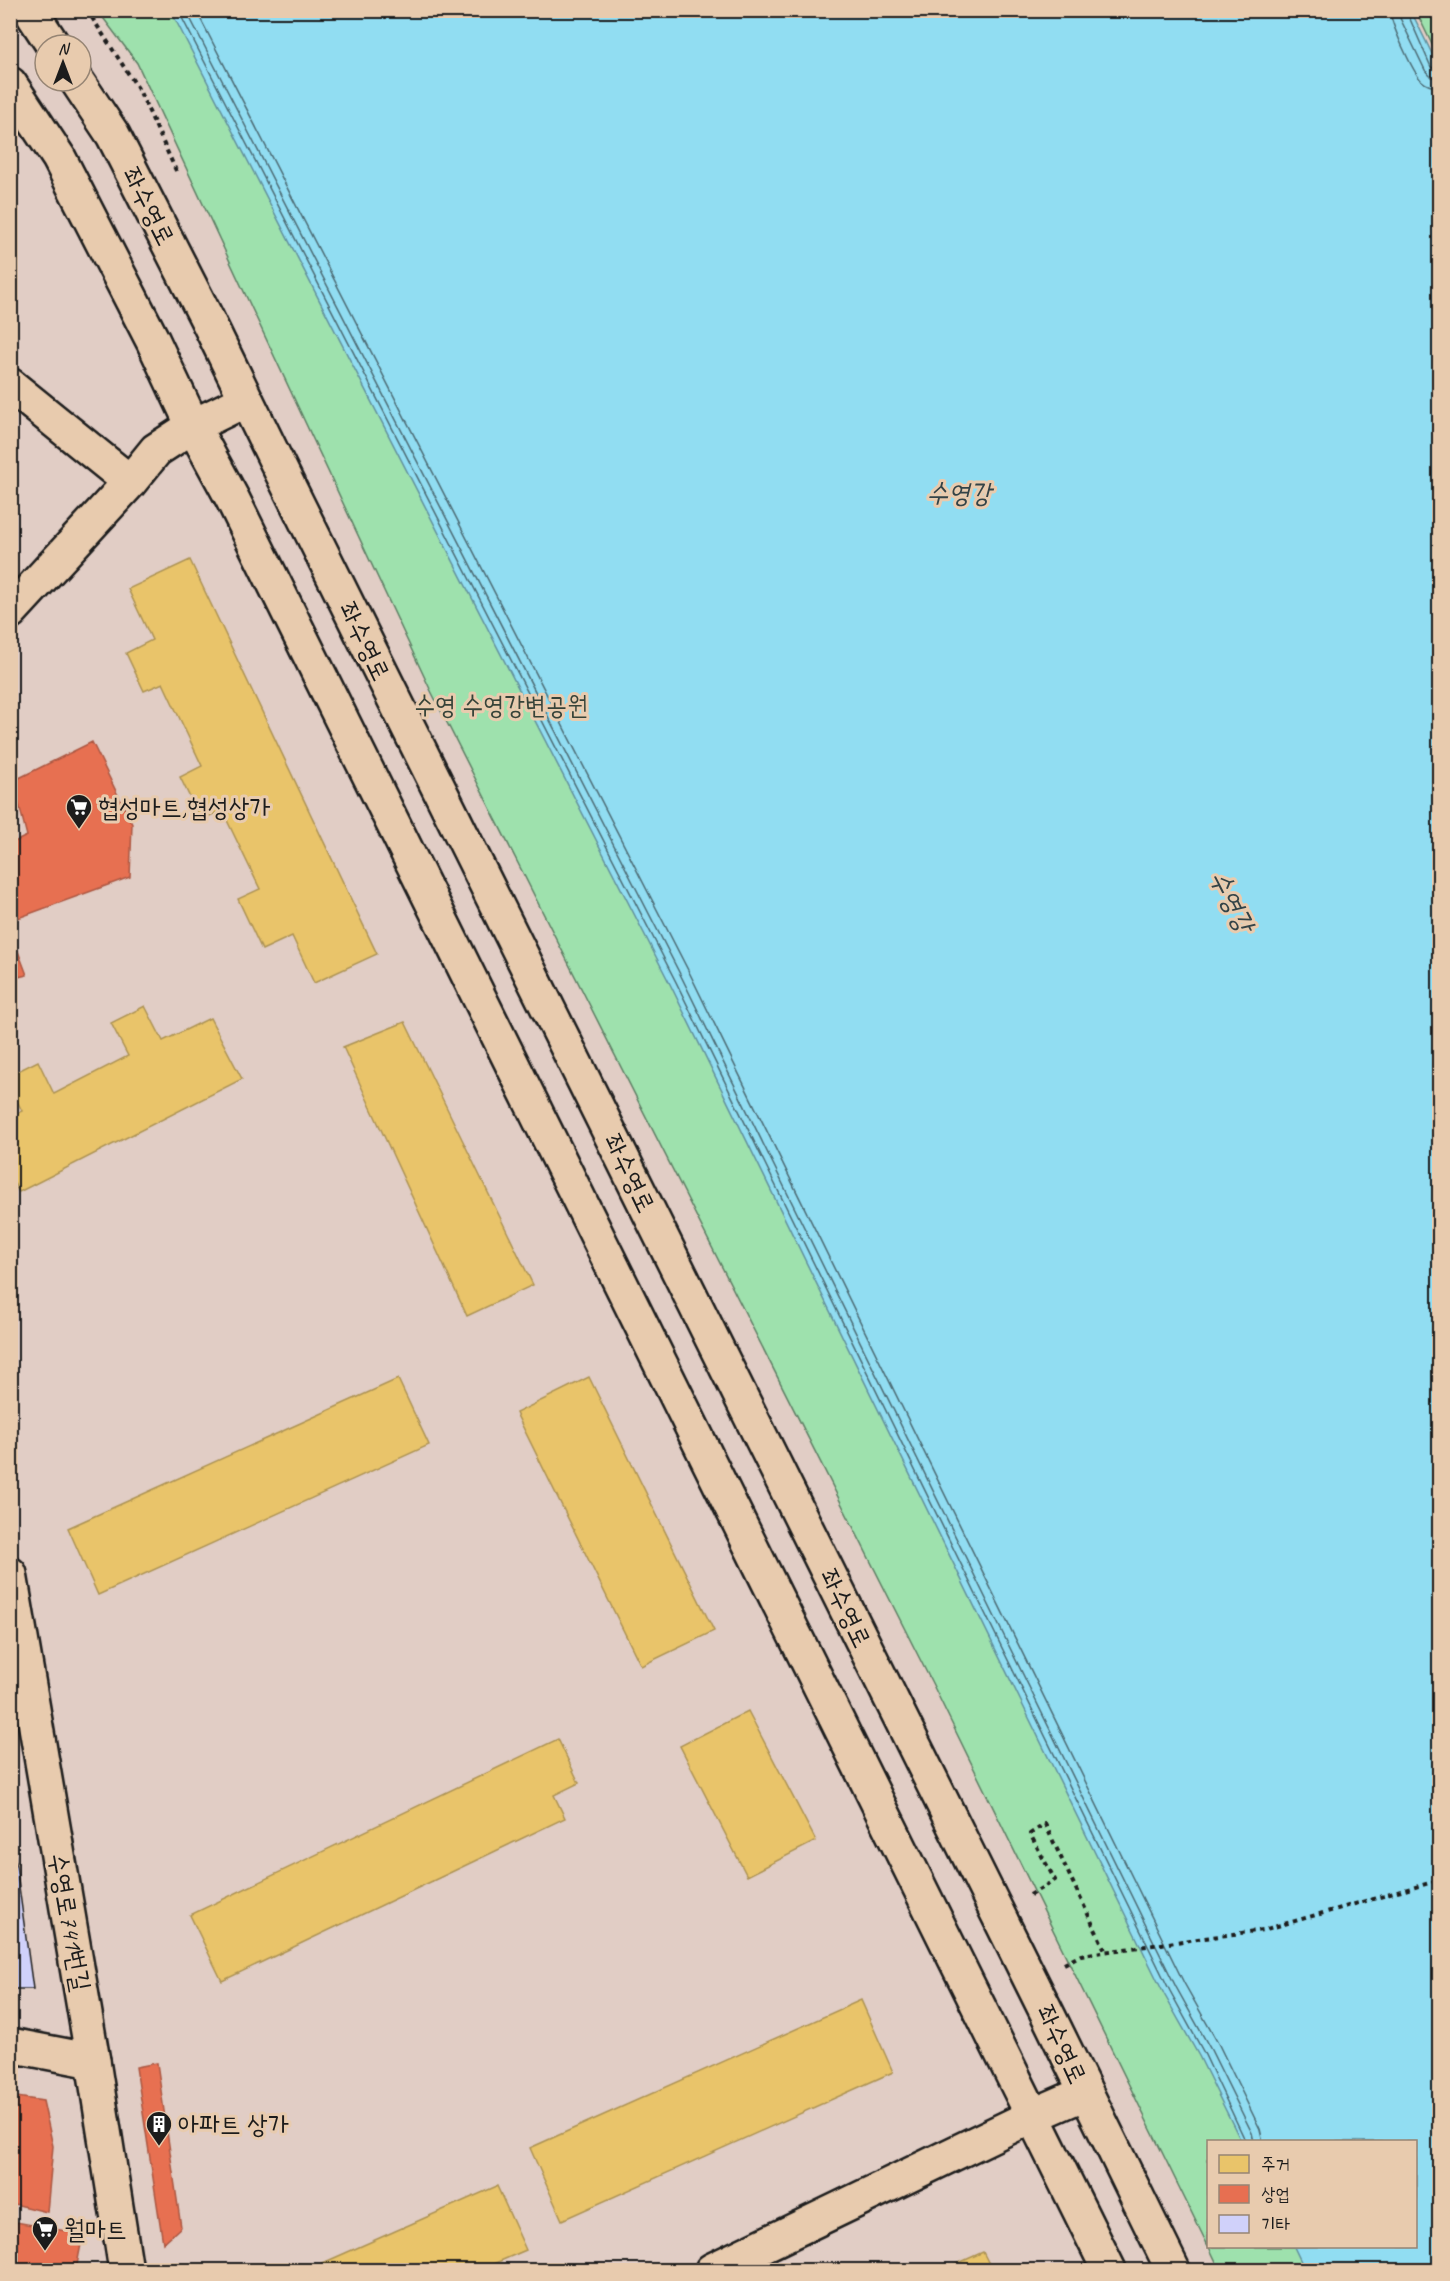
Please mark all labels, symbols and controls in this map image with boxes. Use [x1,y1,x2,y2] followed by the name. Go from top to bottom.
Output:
[33,33,93,93] north arrow
[58,39,71,59] text: N
[115,161,182,251] street label: 좌수영로
[926,476,995,510] water label: 수영강
[331,596,398,686] street label: 좌수영로
[414,689,588,722] park label: 수영 수영강변공원
[98,791,271,824] place label: 협성마트,협성상가
[64,792,94,830] supermarket icon: 협성마트,협성상가
[1202,864,1263,941] water label: 수영강
[596,1128,663,1218] street label: 좌수영로
[812,1563,879,1653] street label: 좌수영로
[41,1850,98,1994] street label: 수영로741번길
[1029,1999,1094,2089] street label: 좌수영로
[178,2108,289,2141] place label: 아파트 상가
[144,2109,174,2147] building icon: 아파트 상가
[1207,2140,1417,2248] legend
[1261,2153,1290,2175] text: 주거
[1261,2183,1290,2205] text: 상업
[64,2213,127,2246] place label: 월마트
[1261,2213,1290,2235] text: 기타
[30,2214,60,2252] supermarket icon: 월마트

